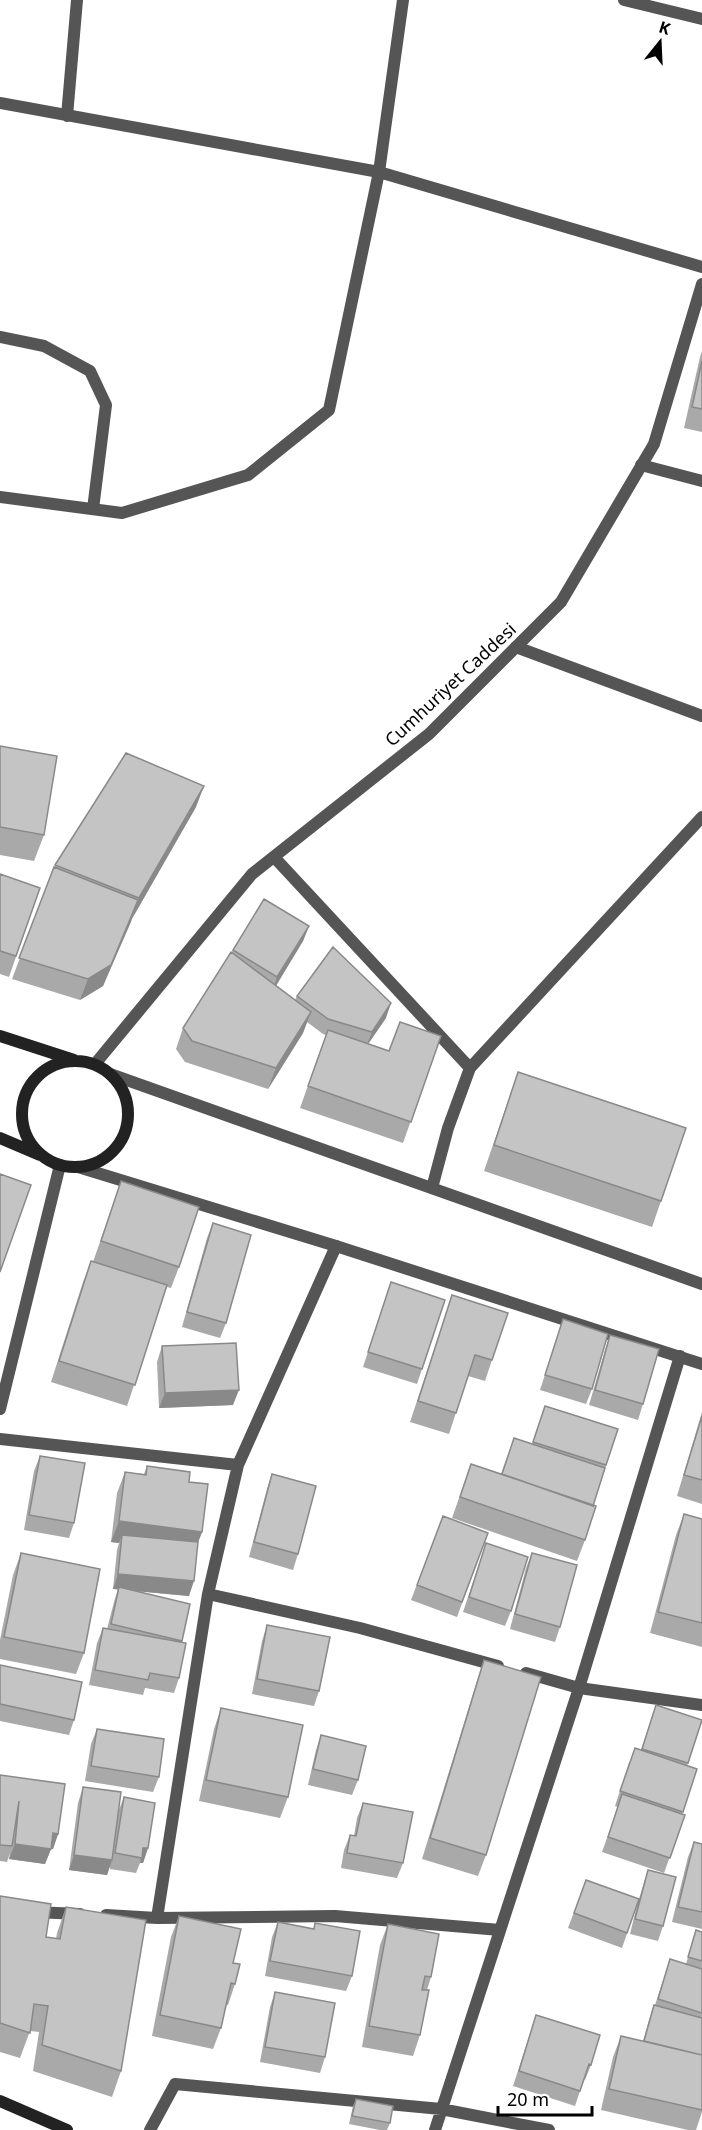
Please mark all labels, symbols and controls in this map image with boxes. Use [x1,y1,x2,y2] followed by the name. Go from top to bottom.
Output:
[630,12,690,72] north arrow
[656,16,673,40] text: K
[379,617,521,751] street label: Cumhuriyet Caddesi
[498,2079,592,2117] scale bar
[507,2087,549,2111] text: 20 m

